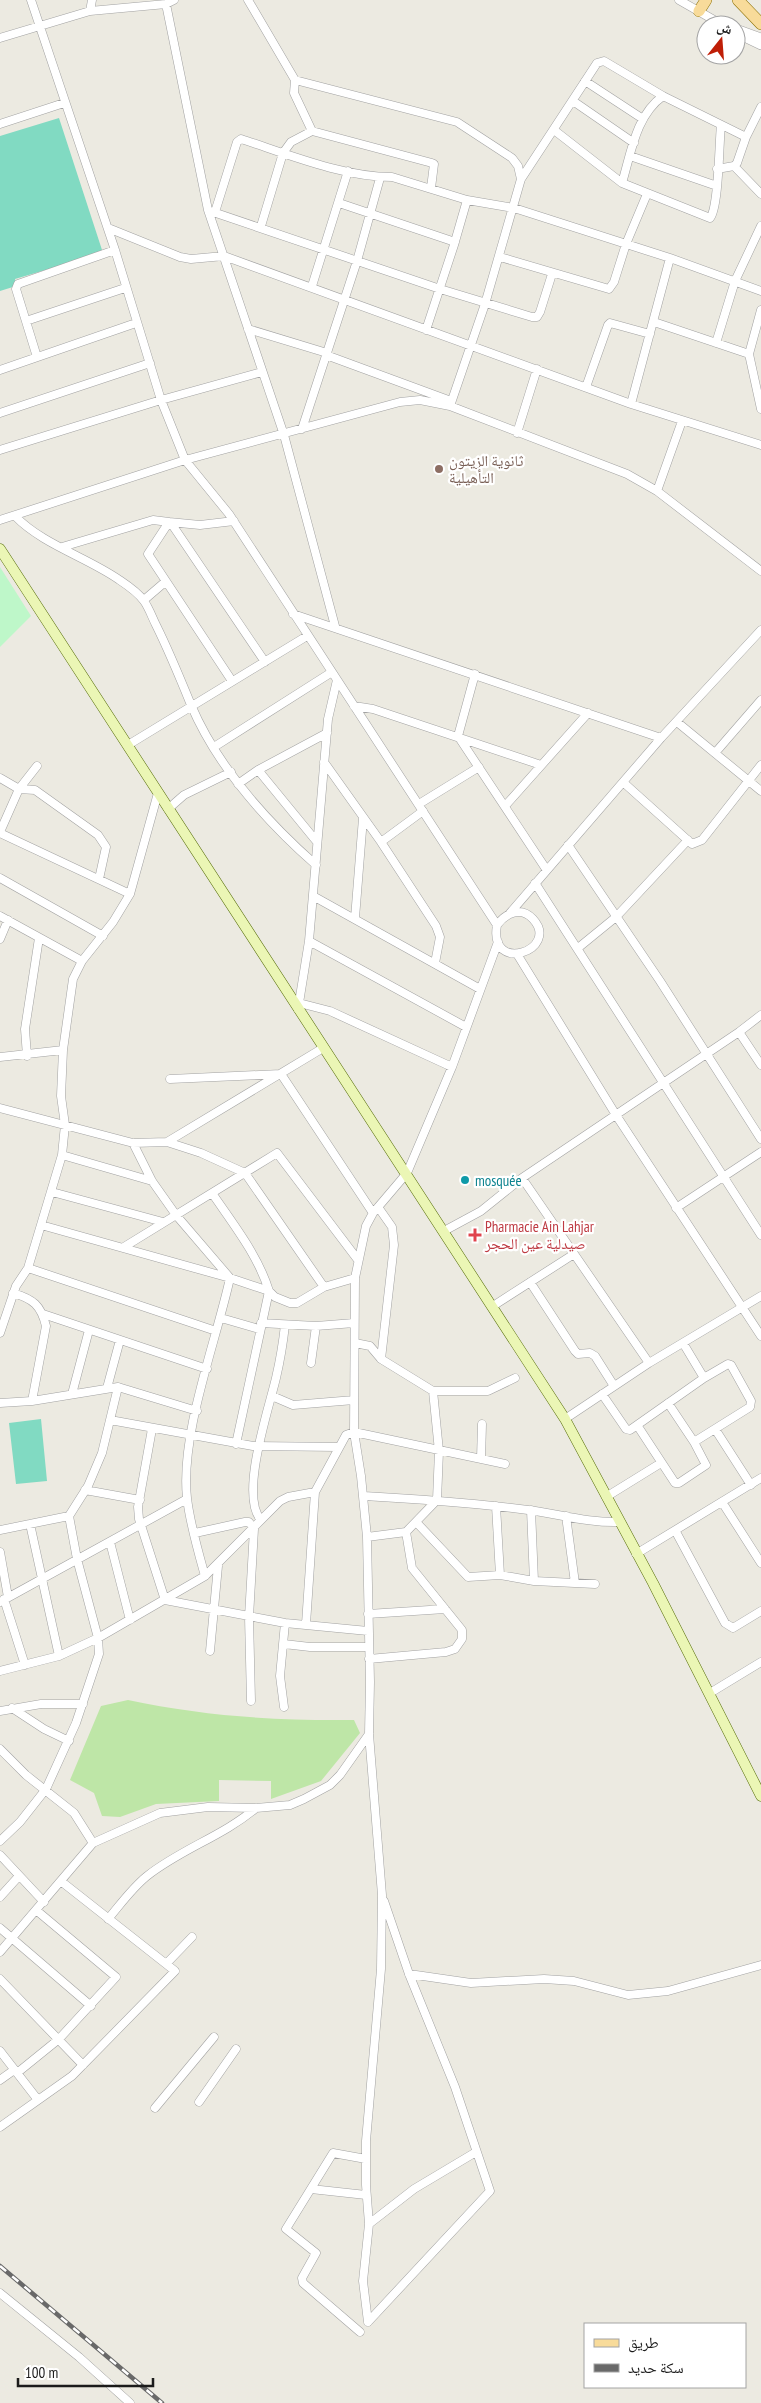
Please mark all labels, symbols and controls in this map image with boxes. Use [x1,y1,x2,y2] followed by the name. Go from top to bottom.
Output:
[696,15,746,65] north arrow
[715,17,735,38] text: ش
[449,451,523,487] place label: ثانوية الزيتون التأهيلية
[433,463,445,475] marker: ثانوية الزيتون التأهيلية
[475,1171,522,1190] place label: mosquée
[459,1174,471,1186] marker: mosquée
[484,1217,595,1254] place label: Pharmacie Ain Lahjar صيدلية عين الحجر
[469,1229,481,1241] marker: Pharmacie Ain Lahjar صيدلية عين الحجر
[584,2323,746,2388] legend
[628,2333,659,2353] text: طريق
[18,2356,152,2388] scale bar
[628,2358,684,2377] text: سكة حديد
[25,2363,58,2382] text: 100 m

